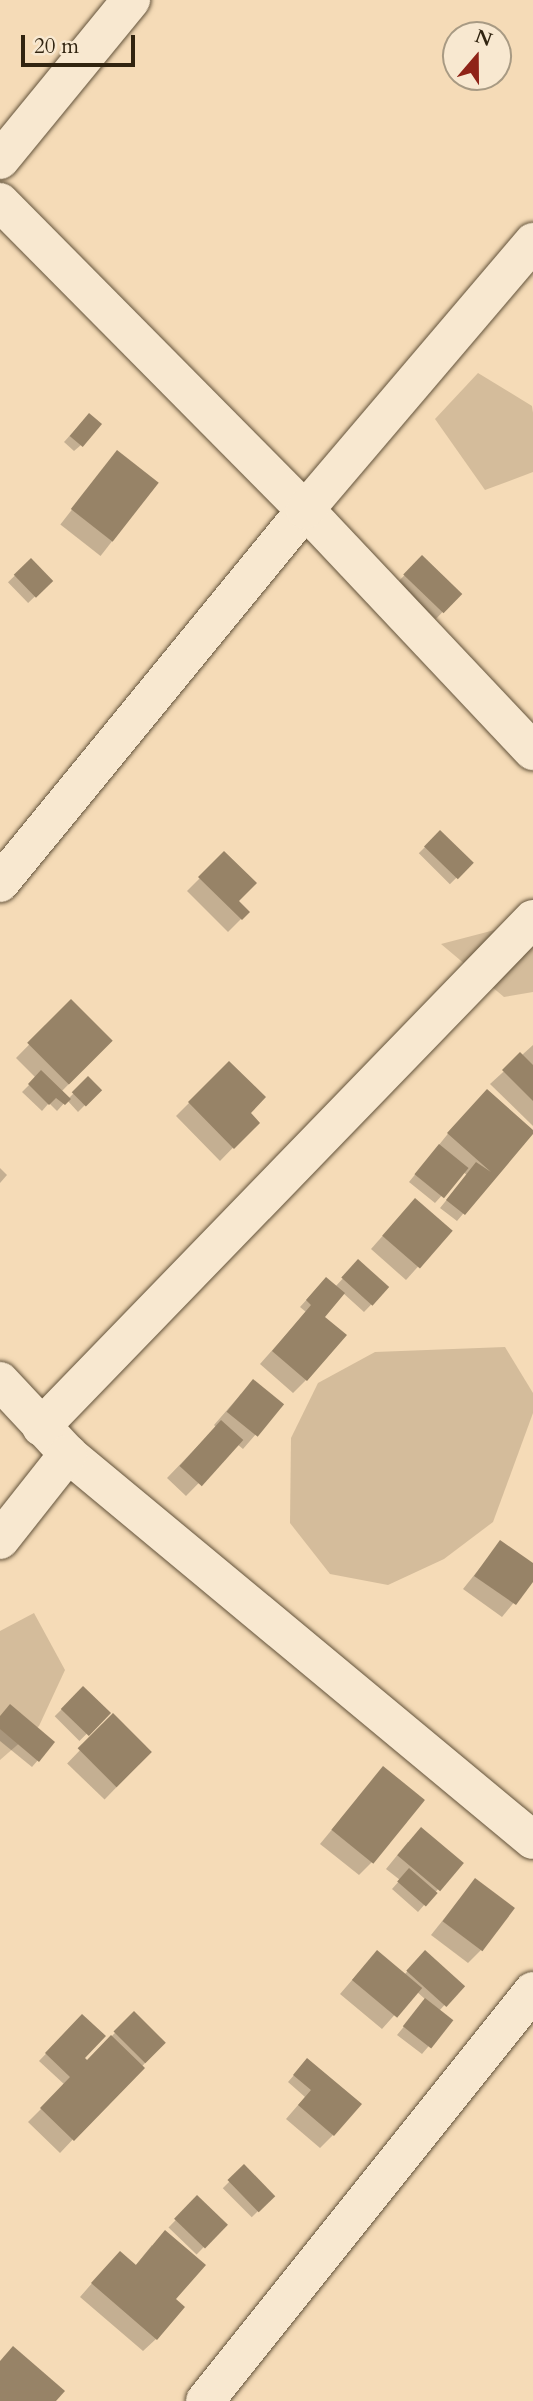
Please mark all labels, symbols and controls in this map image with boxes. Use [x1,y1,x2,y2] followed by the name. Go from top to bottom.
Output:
[24,21,138,65] scale bar
[442,21,512,91] north arrow
[471,23,496,53] text: N
[34,32,79,61] text: 20 m

